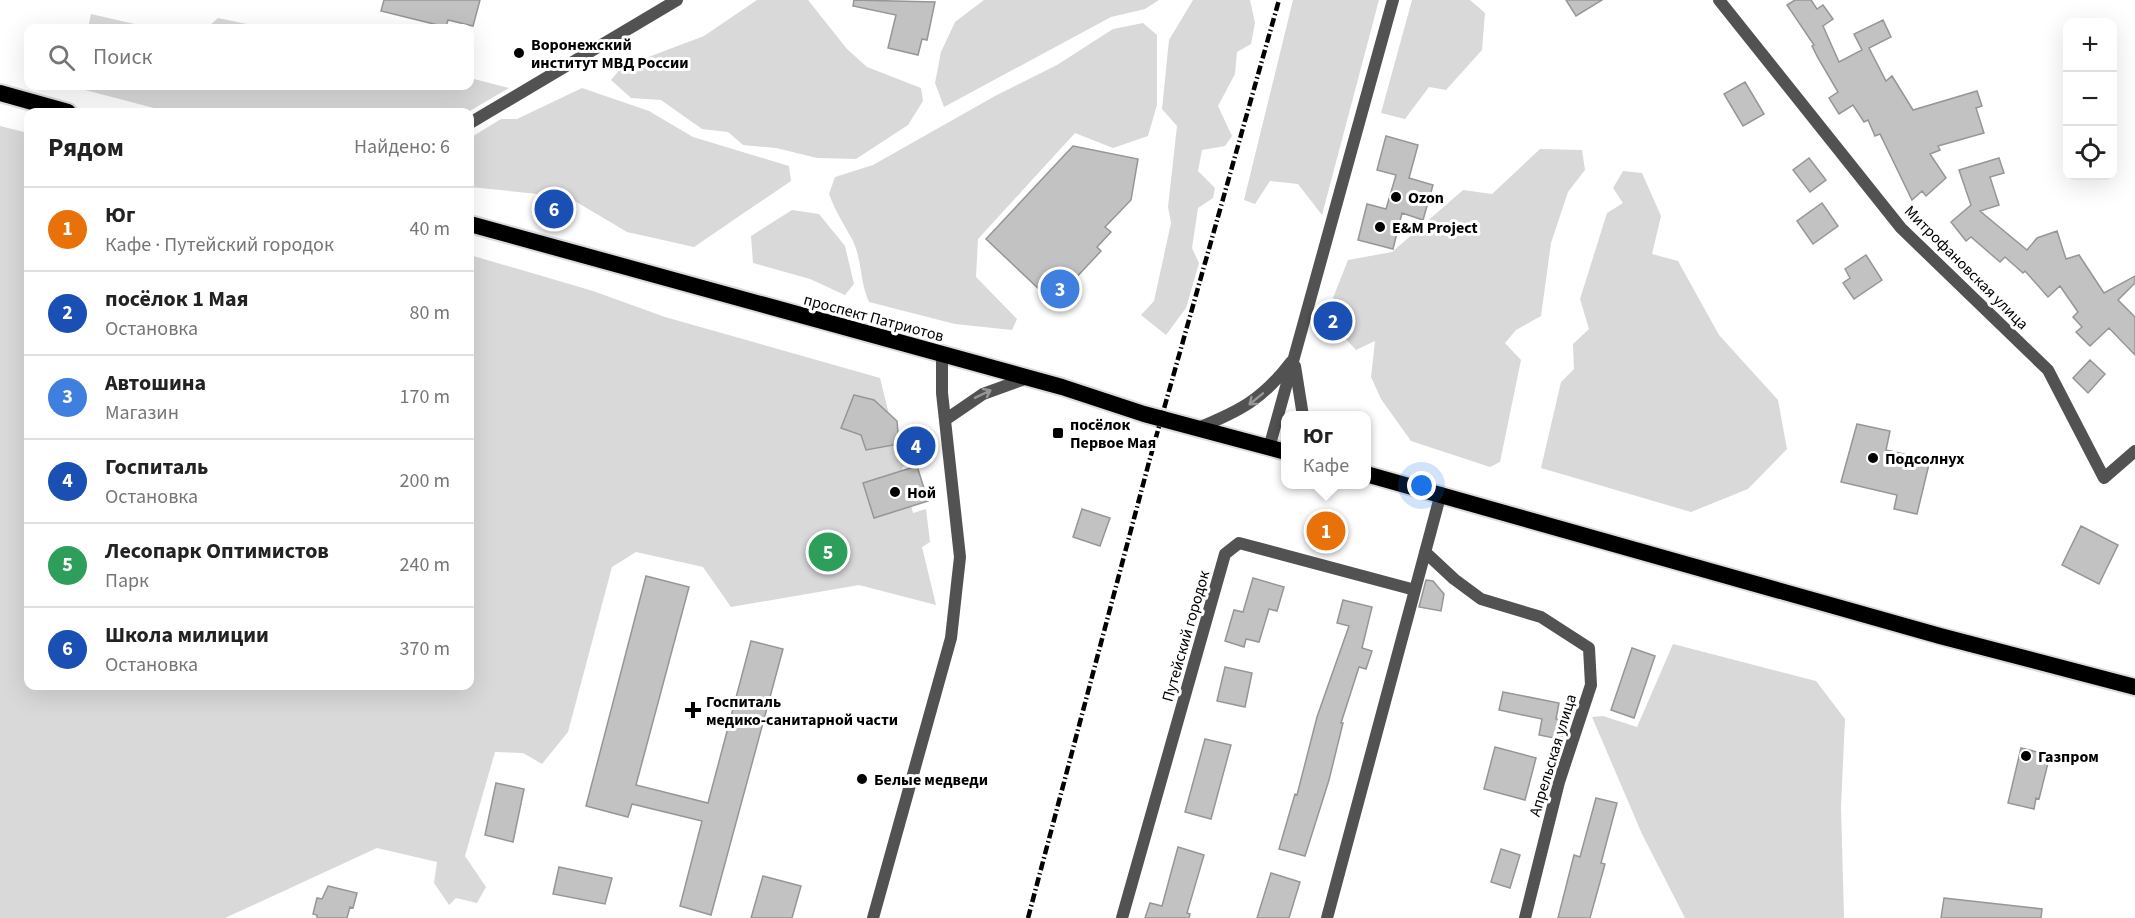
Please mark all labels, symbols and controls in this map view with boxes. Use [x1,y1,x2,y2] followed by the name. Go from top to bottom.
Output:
[2063,18,2117,180] map controls
[2063,18,2117,72] button: +
[24,24,474,90] search box
[531,34,689,74] place label: Воронежский институт МВД России
[45,41,78,74] icon: search
[93,41,152,73] text: Поиск
[512,46,526,60] marker: Воронежский институт МВД России
[2063,72,2117,126] button: −
[2063,126,2117,180] button: locate
[48,129,124,166] text: Рядом
[354,133,450,161] text: Найдено: 6
[534,186,574,232] pin: 6
[1408,187,1444,209] place label: Ozon
[1389,190,1403,204] marker: Ozon
[105,199,135,231] text: Юг
[1899,201,2033,335] street label: Митрофановская улица
[62,215,73,243] text: 1
[410,215,450,243] text: 40 m
[1392,217,1478,239] place label: E&M Project
[1373,220,1387,234] marker: E&M Project
[105,231,334,259] text: Кафе · Путейский городок
[1040,266,1080,312] pin: 3
[105,283,249,315] text: посёлок 1 Мая
[801,289,946,347] street label: проспект Патриотов
[1314,298,1352,344] pin: 2
[62,299,73,327] text: 2
[410,299,450,327] text: 80 m
[105,315,198,343] text: Остановка
[105,367,206,399] text: Автошина
[62,383,73,411] text: 3
[400,383,450,411] text: 170 m
[974,388,992,400] one-way arrow
[1248,393,1264,406] one-way arrow
[105,399,179,427] text: Магазин
[1281,411,1371,489] popup
[1070,414,1156,454] place label: посёлок Первое Мая
[1303,420,1333,452] text: Юг
[896,424,936,468] pin: 4
[1051,426,1065,440] marker: посёлок Первое Мая
[1885,448,1965,470] place label: Подсолнух
[105,451,208,483] text: Госпиталь
[1866,451,1880,465] marker: Подсолнух
[1303,452,1349,480] text: Кафе
[62,467,73,495] text: 4
[400,467,450,495] text: 200 m
[1407,471,1436,500] your location
[907,482,936,504] place label: Ной
[105,483,198,511] text: Остановка
[888,485,902,499] marker: Ной
[1306,508,1346,554] pin: 1
[808,530,848,574] pin: 5
[105,535,329,567] text: Лесопарк Оптимистов
[62,551,73,579] text: 5
[400,551,450,579] text: 240 m
[105,567,149,595] text: Парк
[1157,568,1215,705] street label: Путейский городок
[105,619,269,651] text: Школа милиции
[62,635,73,663] text: 6
[400,635,450,663] text: 370 m
[105,651,198,679] text: Остановка
[706,691,898,731] place label: Госпиталь медико-санитарной части
[1524,691,1582,819] street label: Апрельская улица
[684,701,702,719] marker: Госпиталь медико-санитарной части
[2038,746,2099,768] place label: Газпром
[2019,749,2033,763] marker: Газпром
[874,769,988,791] place label: Белые медведи
[855,772,869,786] marker: Белые медведи

